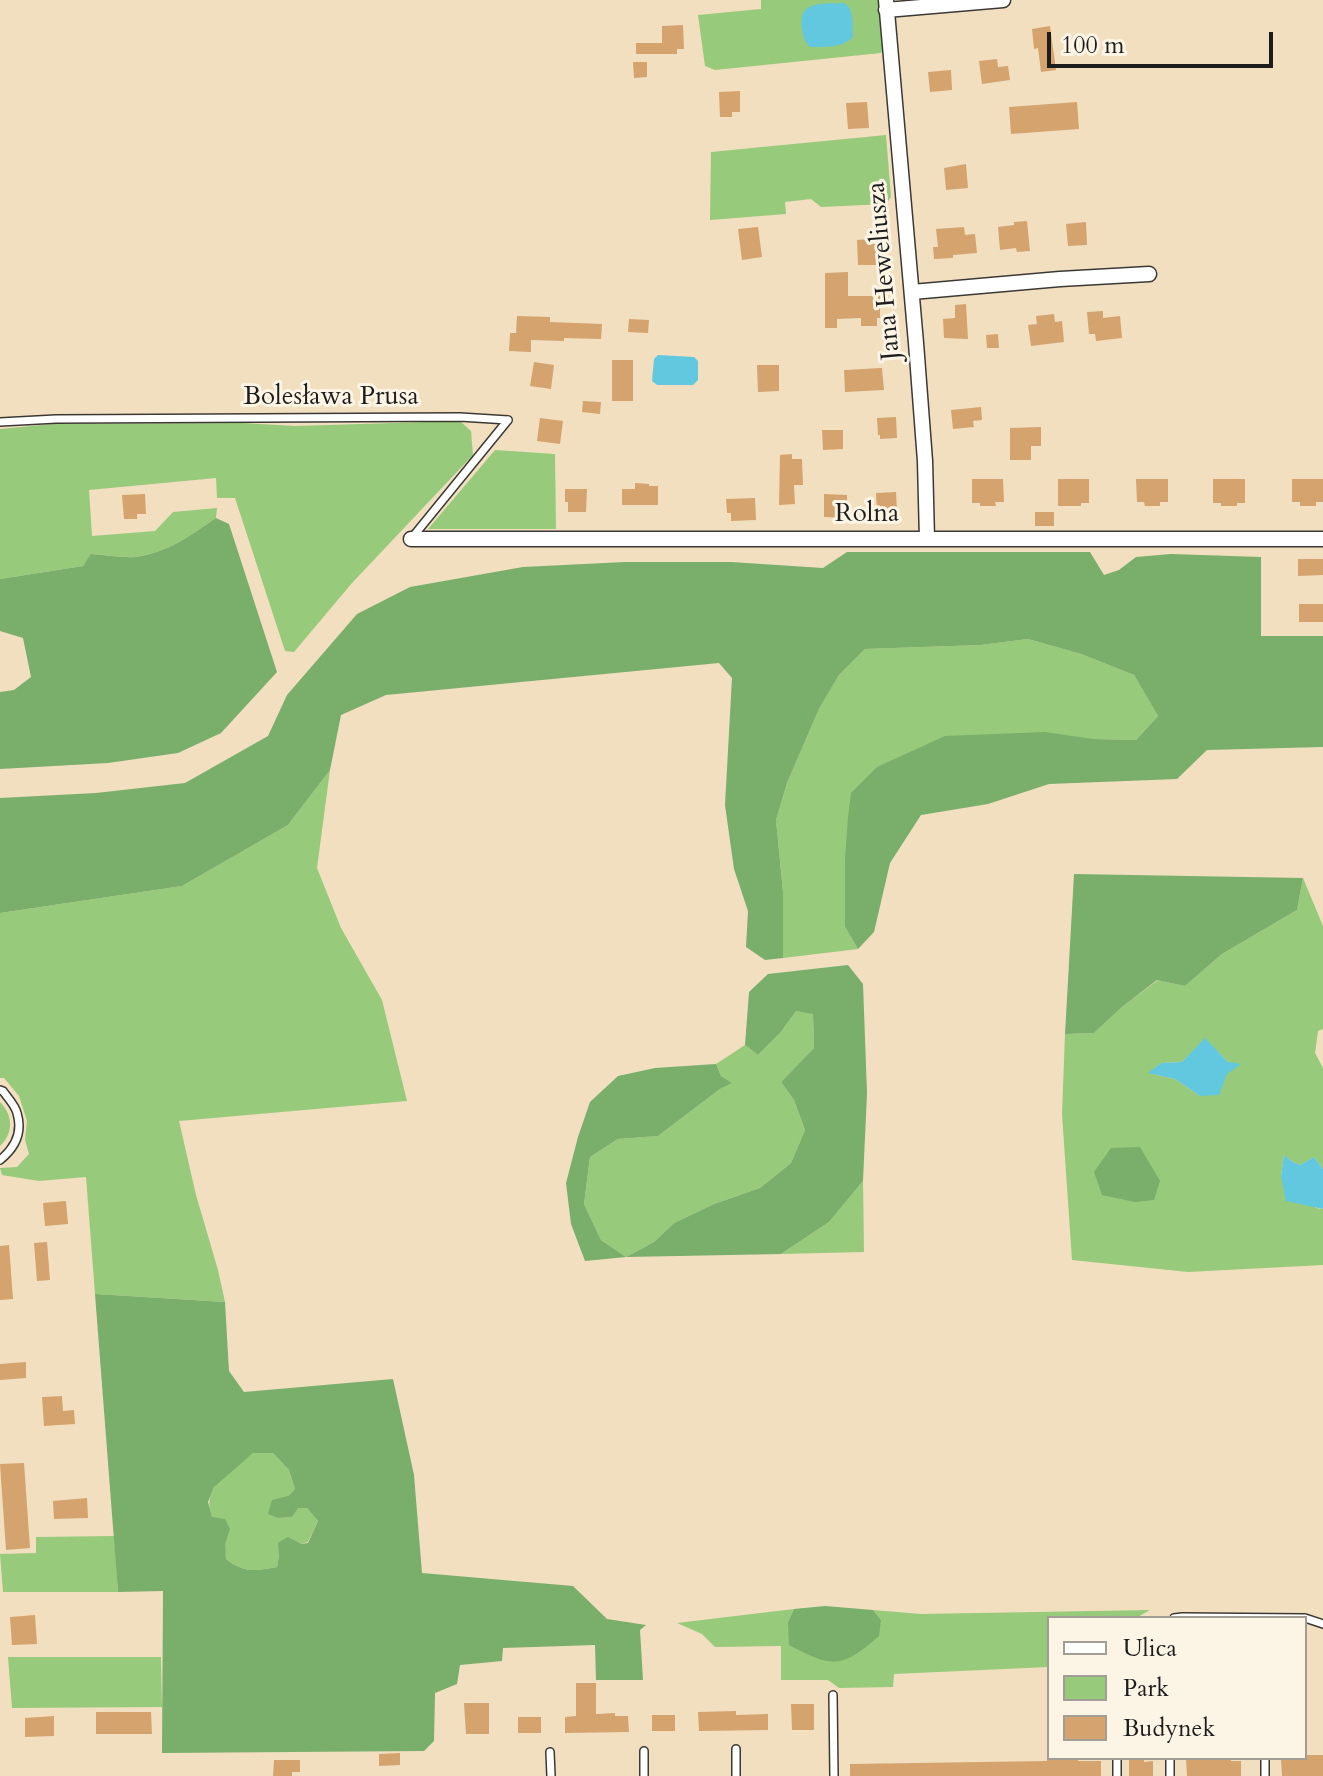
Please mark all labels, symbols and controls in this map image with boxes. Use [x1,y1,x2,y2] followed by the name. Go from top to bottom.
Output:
[1051,16,1277,66] scale bar
[1061,29,1125,62] text: 100 m
[862,180,908,362] street label: Jana Heweliusza
[243,382,419,414] street label: Bolesława Prusa
[835,499,899,531] street label: Rolna
[1047,1616,1307,1760] legend
[1123,1632,1177,1665] text: Ulica
[1123,1672,1169,1705] text: Park
[1123,1712,1215,1745] text: Budynek

